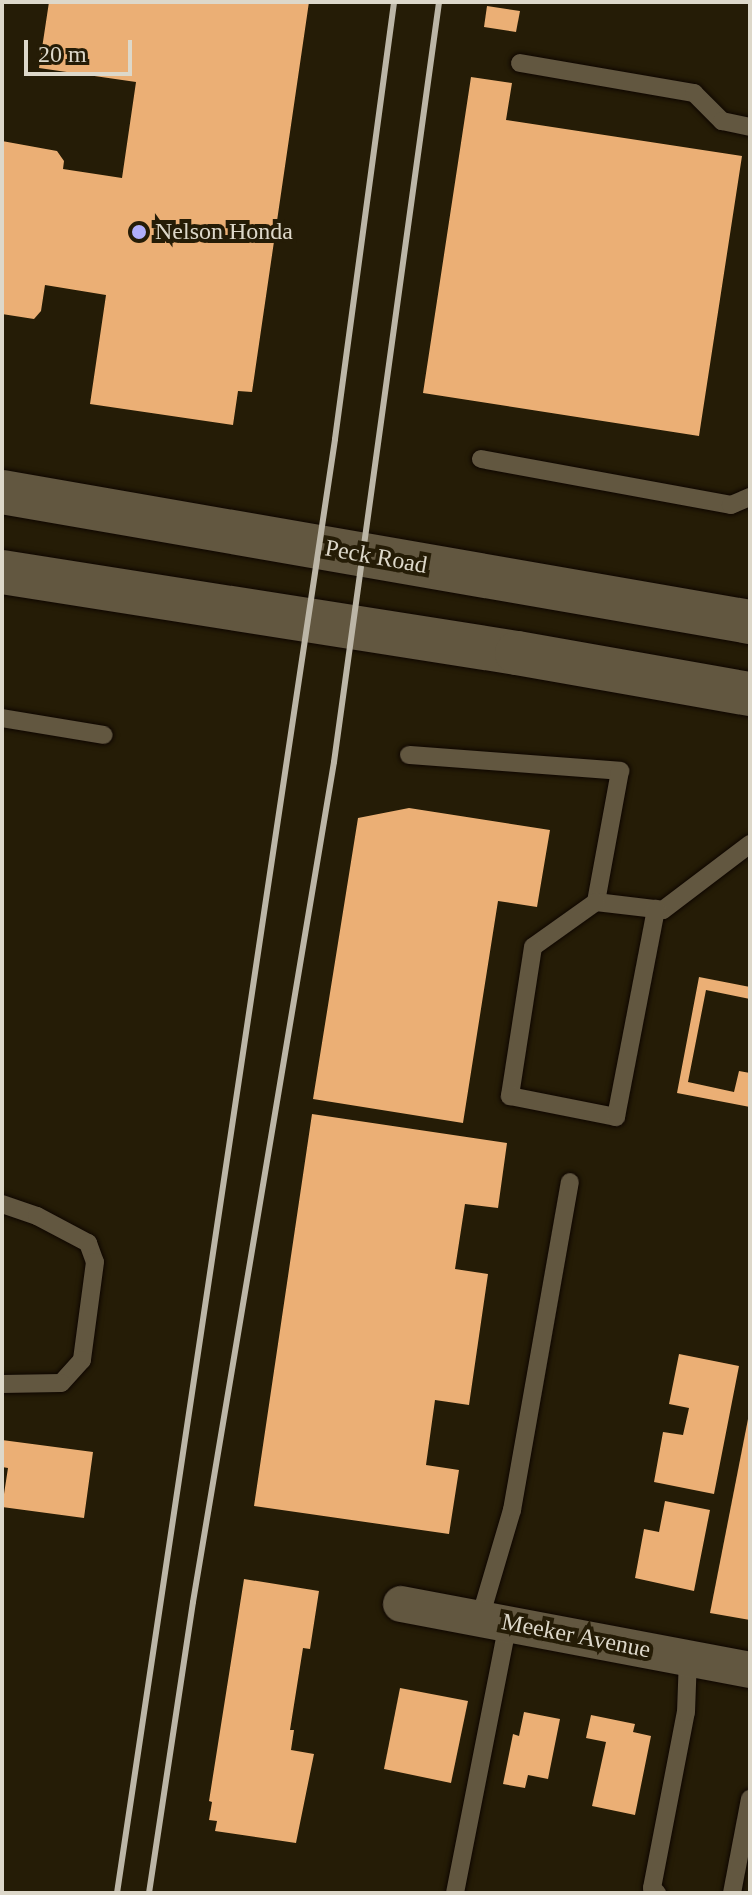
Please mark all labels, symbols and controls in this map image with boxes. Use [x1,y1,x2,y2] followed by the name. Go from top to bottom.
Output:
[28,24,136,74] scale bar
[38,41,87,67] text: 20 m
[155,218,293,246] place label: Nelson Honda
[130,223,148,241] marker: Nelson Honda
[323,534,429,580] street label: Peck Road
[499,1607,653,1665] street label: Meeker Avenue

